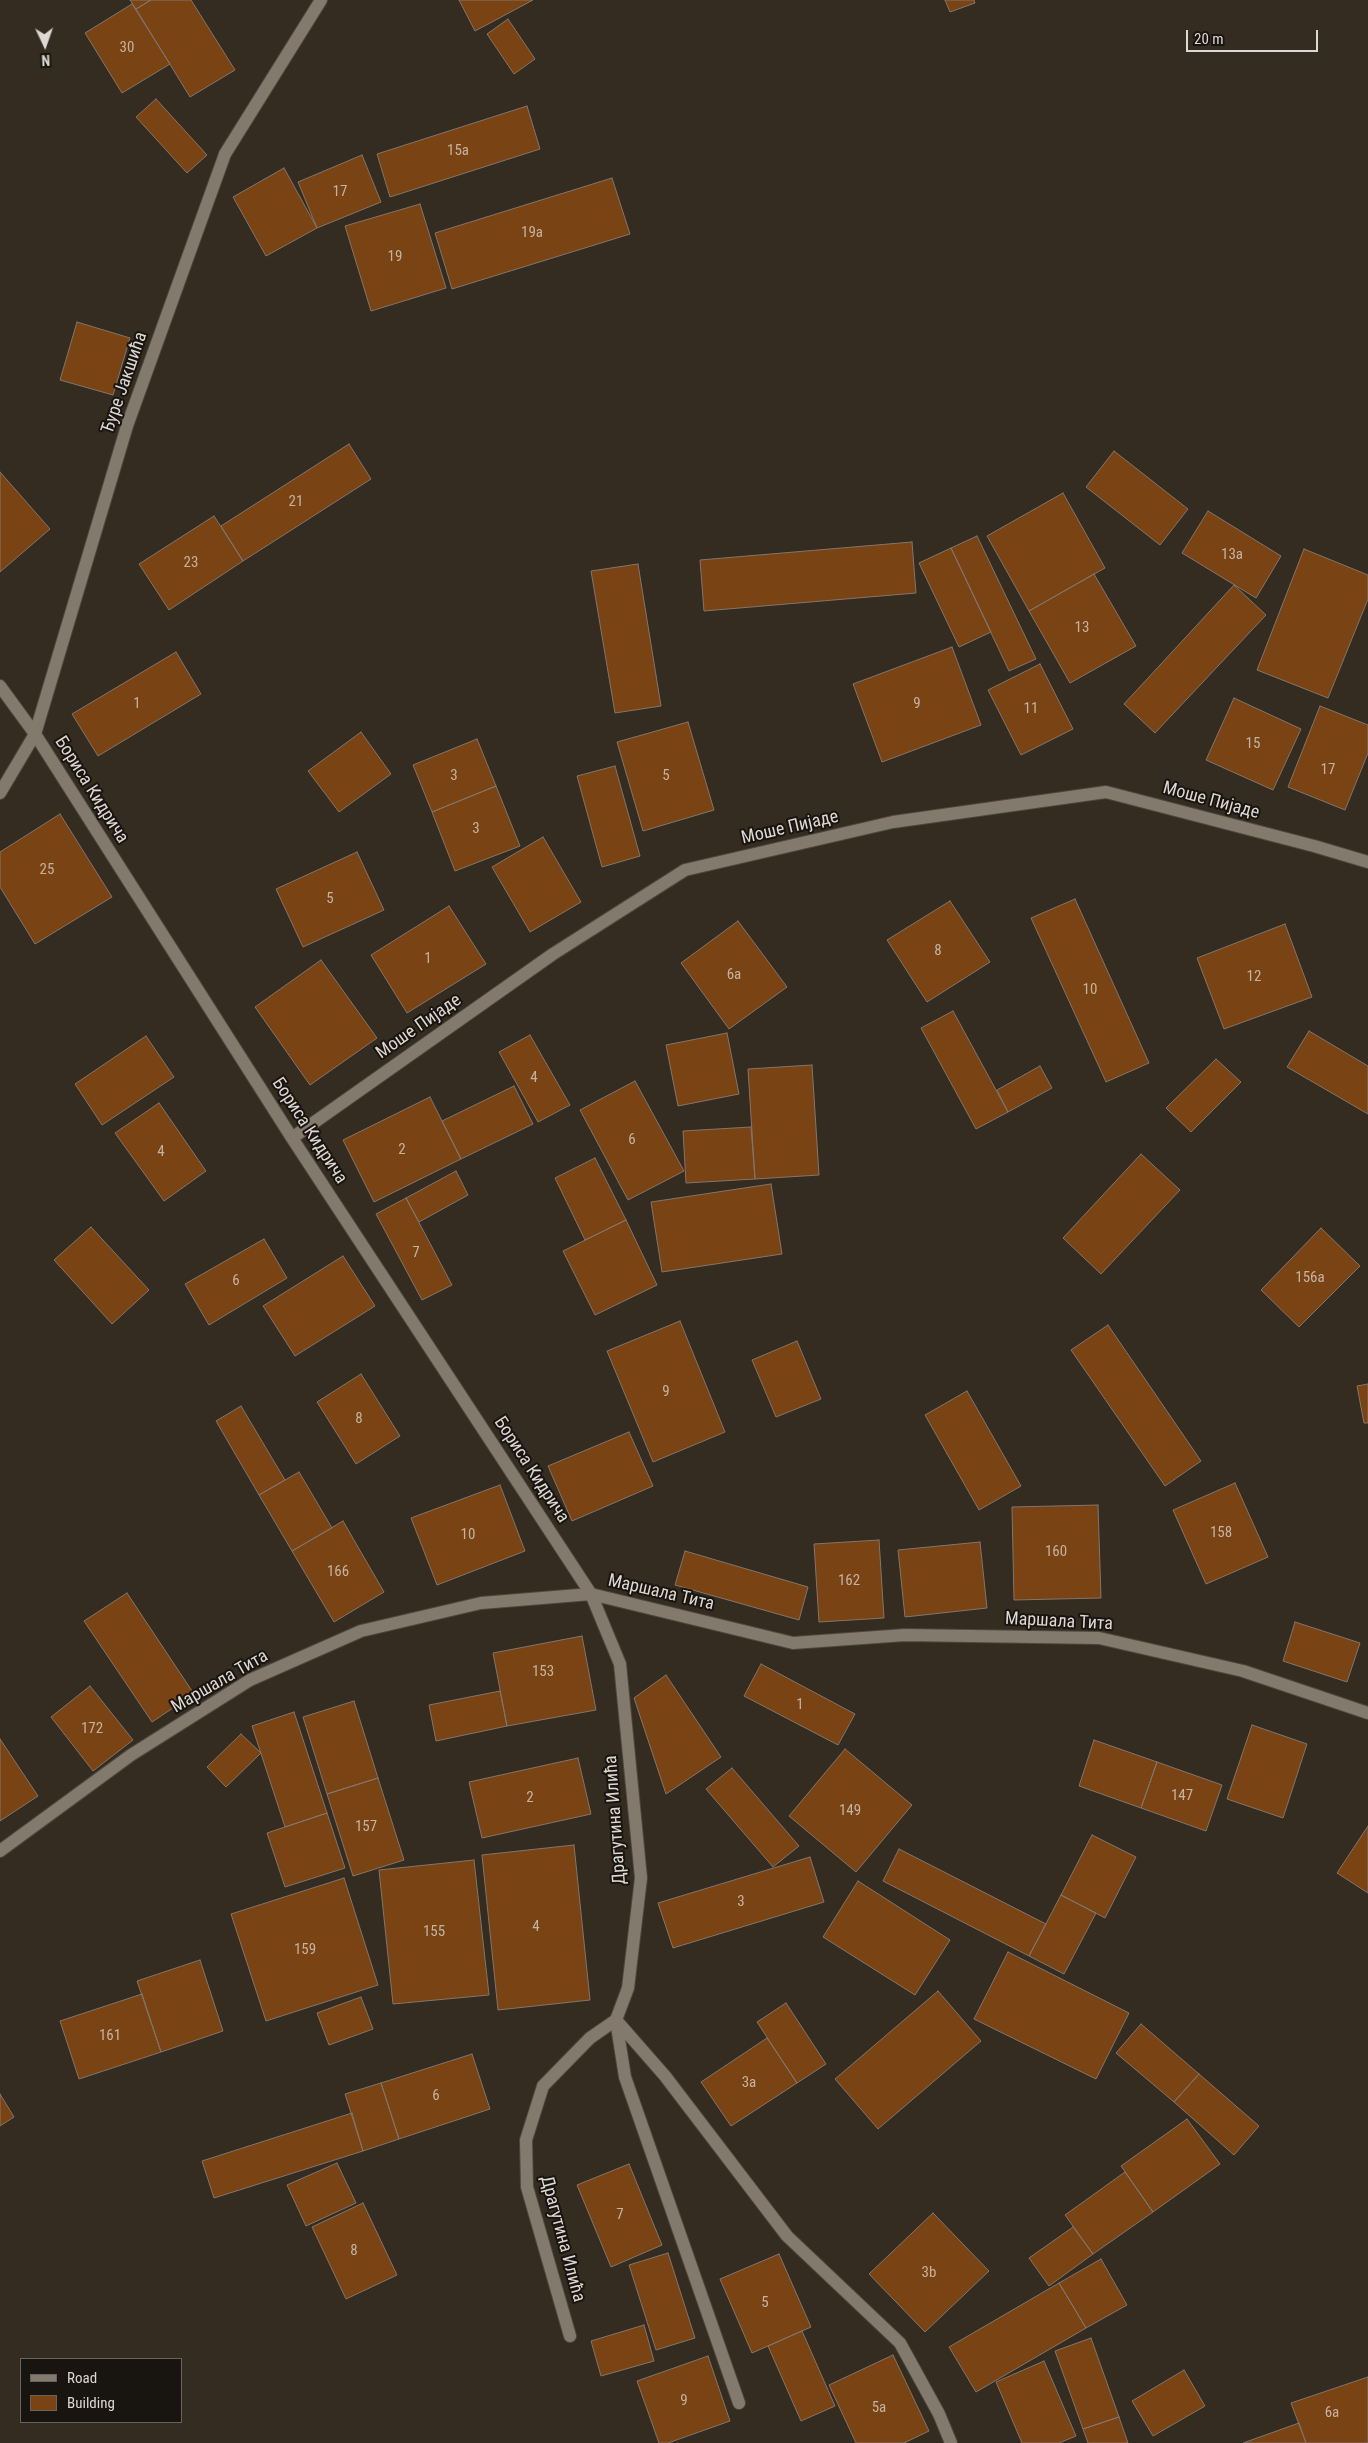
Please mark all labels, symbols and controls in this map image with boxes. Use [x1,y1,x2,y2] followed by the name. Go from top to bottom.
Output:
[20,20,70,70] north arrow
[1188,20,1320,52] scale bar
[1194,30,1224,48] text: 20 m
[120,39,134,57] house number: 30
[41,52,50,68] text: N
[447,142,469,160] house number: 15a
[333,183,347,201] house number: 17
[521,224,543,242] house number: 19a
[388,248,402,266] house number: 19
[98,329,152,437] street label: Ђуре Јакшића
[289,493,303,511] house number: 21
[1221,546,1243,564] house number: 13a
[184,554,198,572] house number: 23
[1075,619,1089,637] house number: 13
[133,695,141,713] house number: 1
[913,695,921,713] house number: 9
[1024,700,1038,718] house number: 11
[50,733,132,847] street label: Бориса Кидрича
[1246,735,1260,753] house number: 15
[1321,761,1335,779] house number: 17
[450,767,458,785] house number: 3
[662,767,670,785] house number: 5
[1160,778,1262,824] street label: Моше Пијаде
[739,806,841,850] street label: Моше Пијаде
[472,820,480,838] house number: 3
[40,861,54,879] house number: 25
[326,890,334,908] house number: 5
[934,942,942,960] house number: 8
[424,950,432,968] house number: 1
[727,966,741,984] house number: 6a
[1247,968,1261,986] house number: 12
[1083,981,1097,999] house number: 10
[372,990,466,1064] street label: Моше Пијаде
[530,1069,538,1087] house number: 4
[267,1074,351,1188] street label: Бориса Кидрича
[628,1131,636,1149] house number: 6
[398,1141,406,1159] house number: 2
[157,1143,165,1161] house number: 4
[412,1244,420,1262] house number: 7
[1295,1269,1325,1287] house number: 156a
[232,1272,240,1290] house number: 6
[662,1383,670,1401] house number: 9
[355,1410,363,1428] house number: 8
[489,1413,573,1527] street label: Бориса Кидрича
[1210,1524,1232,1542] house number: 158
[461,1526,475,1544] house number: 10
[1045,1543,1067,1561] house number: 160
[327,1563,349,1581] house number: 166
[606,1570,716,1616] street label: Маршала Тита
[838,1572,860,1590] house number: 162
[1004,1608,1114,1636] street label: Маршала Тита
[168,1646,272,1718] street label: Маршала Тита
[532,1663,554,1681] house number: 153
[796,1696,804,1714] house number: 1
[81,1720,103,1738] house number: 172
[601,1755,631,1885] street label: Драгутина Илића
[1171,1787,1193,1805] house number: 147
[526,1789,534,1807] house number: 2
[839,1802,861,1820] house number: 149
[355,1818,377,1836] house number: 157
[737,1893,745,1911] house number: 3
[532,1918,540,1936] house number: 4
[423,1923,445,1941] house number: 155
[294,1941,316,1959] house number: 159
[99,2027,121,2045] house number: 161
[742,2074,756,2092] house number: 3a
[432,2087,440,2105] house number: 6
[535,2174,589,2304] street label: Драгутина Илића
[616,2206,624,2224] house number: 7
[350,2242,358,2260] house number: 8
[922,2264,936,2282] house number: 3b
[761,2294,769,2312] house number: 5
[20,2358,182,2423] legend
[67,2369,97,2387] text: Road
[680,2392,688,2410] house number: 9
[67,2394,115,2412] text: Building
[872,2399,886,2417] house number: 5a
[1325,2404,1339,2422] house number: 6a

